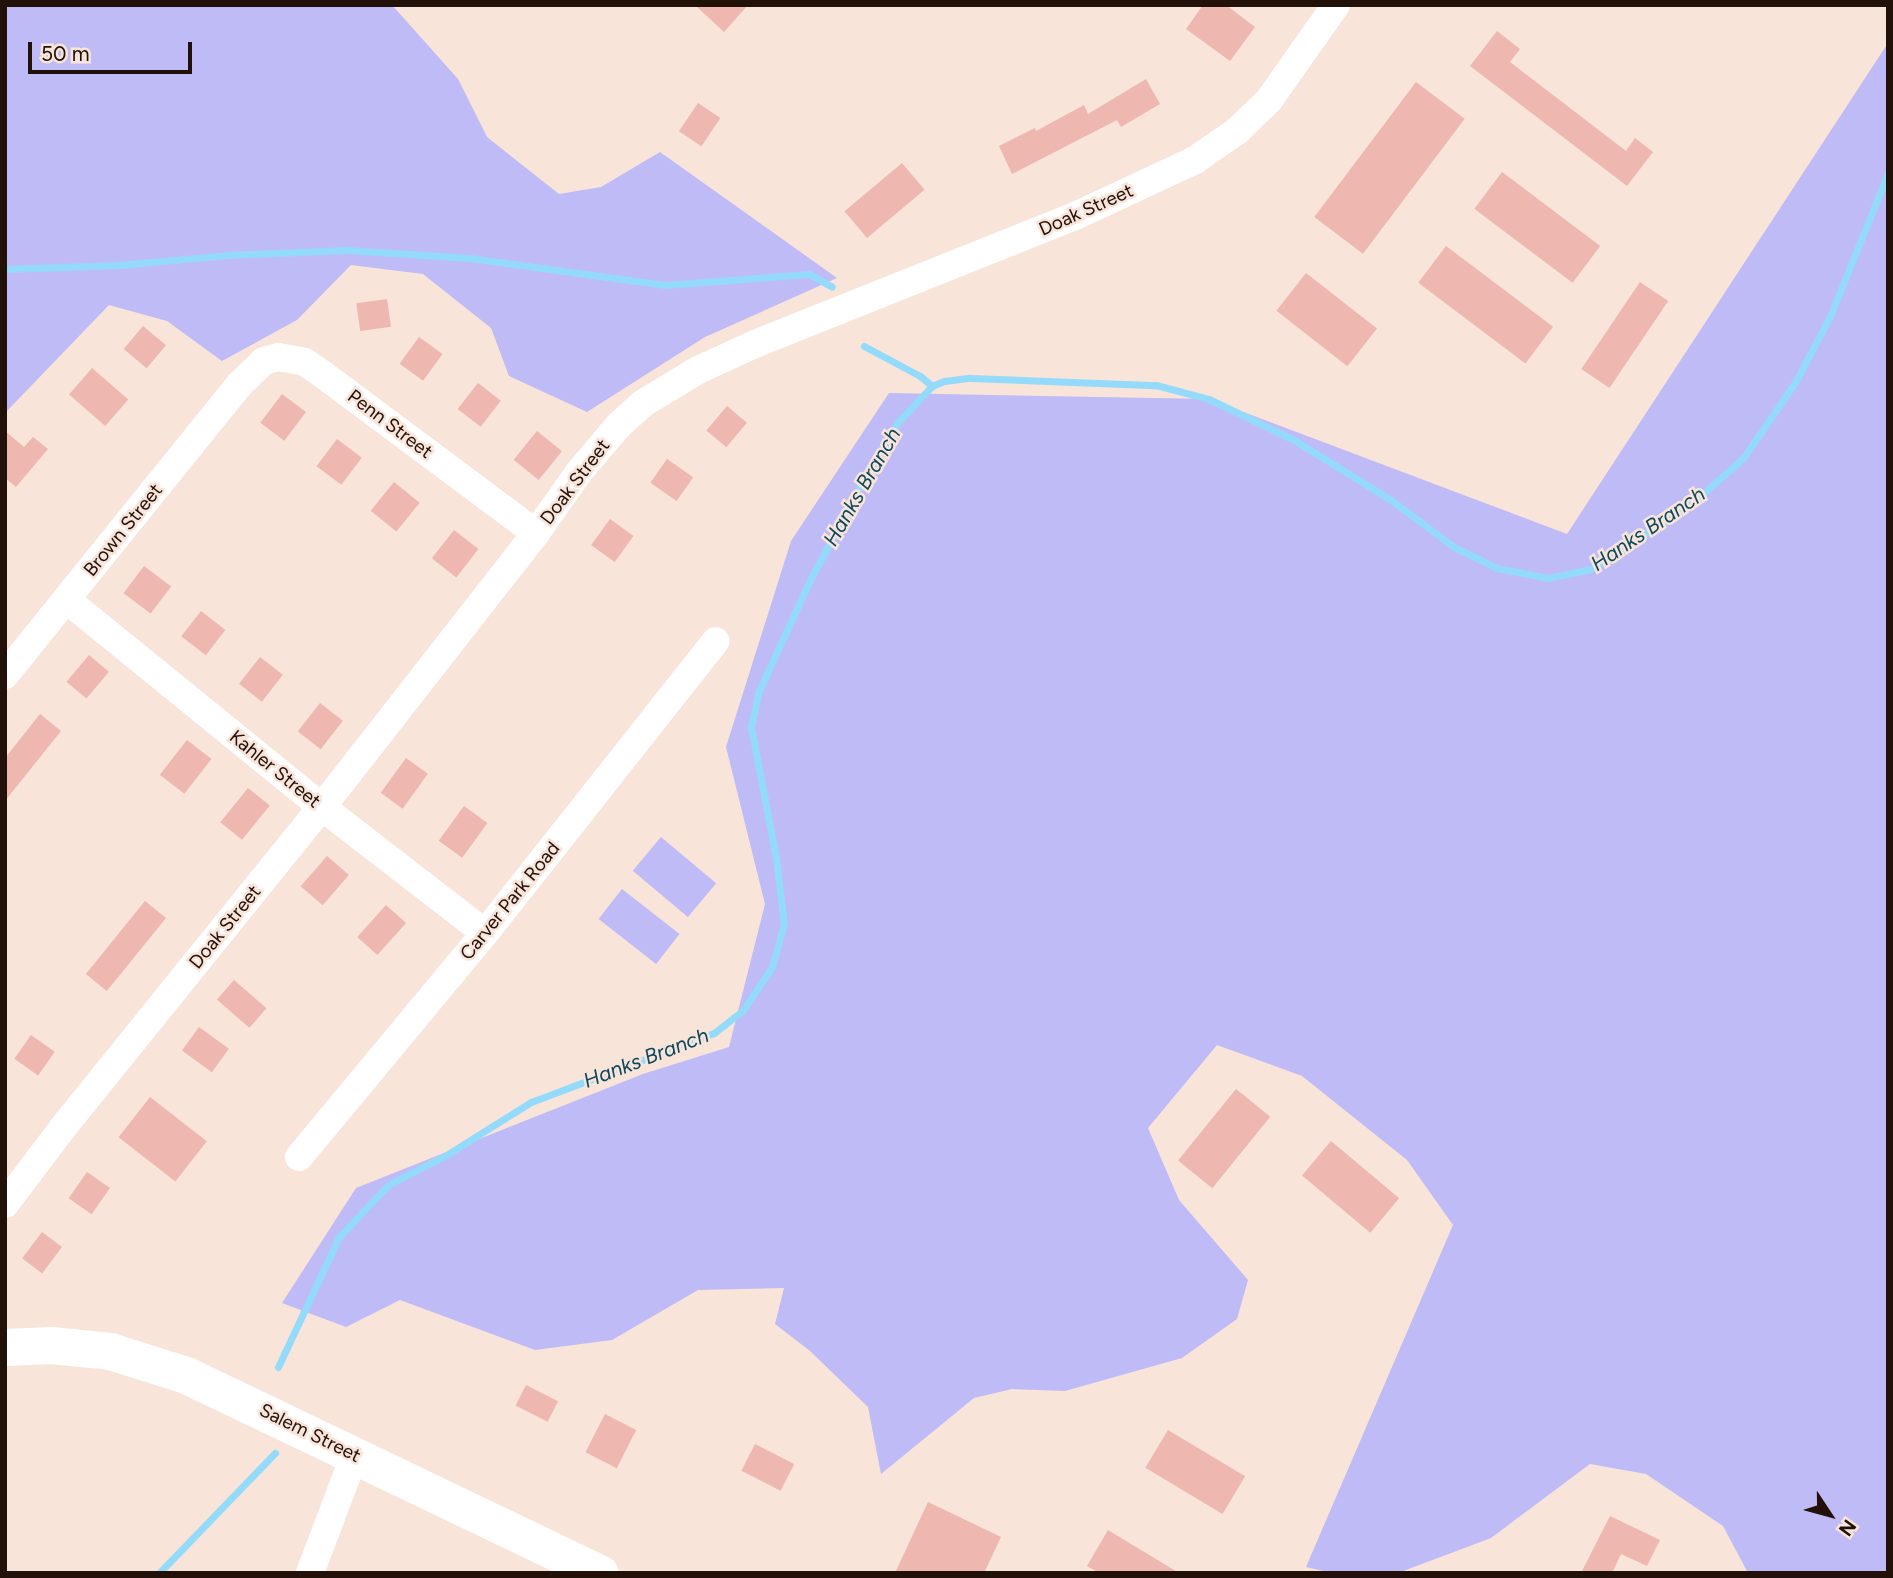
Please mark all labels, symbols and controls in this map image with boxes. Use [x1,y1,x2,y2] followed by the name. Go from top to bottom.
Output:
[32,28,196,72] scale bar
[41,41,90,66] text: 50 m
[1035,179,1137,241] street label: Doak Street
[343,385,437,463] street label: Penn Street
[818,423,906,551] water label: Hanks Branch
[536,435,614,529] street label: Doak Street
[79,479,167,581] street label: Brown Street
[1586,482,1710,576] water label: Hanks Branch
[225,725,325,813] street label: Kahler Street
[455,837,565,965] street label: Carver Park Road
[184,881,266,973] street label: Doak Street
[580,1023,712,1093] water label: Hanks Branch
[256,1399,364,1467] street label: Salem Street
[1795,1480,1865,1550] north arrow
[1834,1515,1861,1540] text: N

